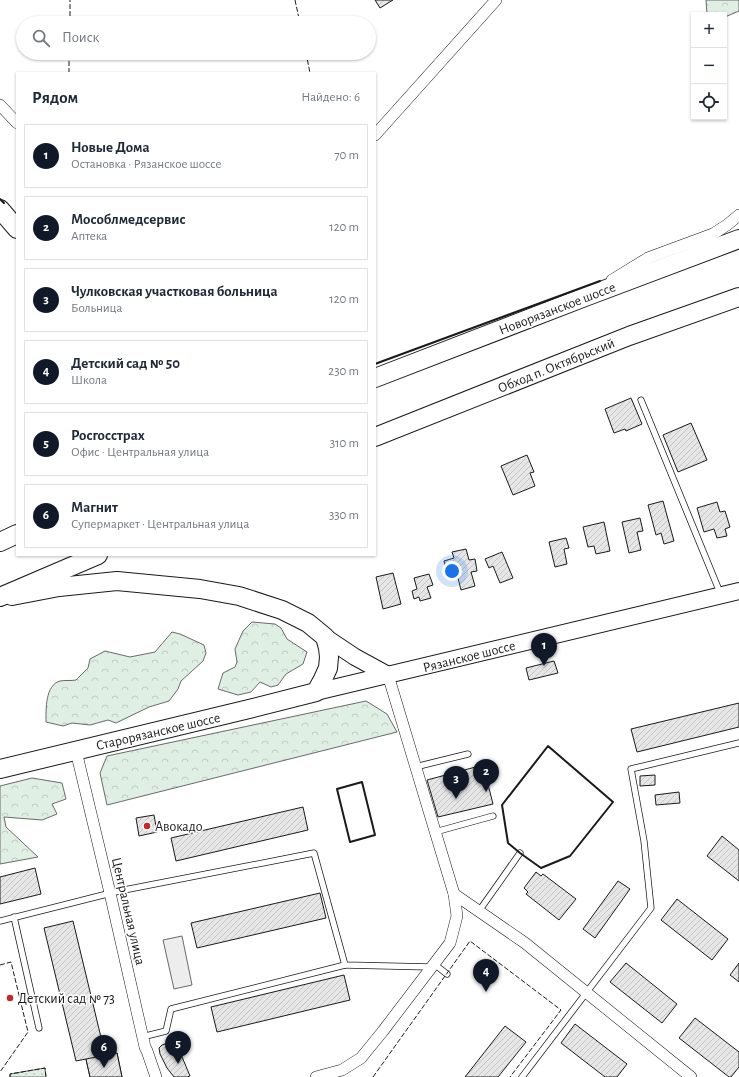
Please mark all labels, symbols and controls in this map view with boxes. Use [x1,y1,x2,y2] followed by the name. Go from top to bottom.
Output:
[691,12,727,120] map controls
[691,12,727,48] button: +
[16,16,376,60] search box
[30,27,52,49] icon: search
[62,30,100,45] text: Поиск
[691,48,727,84] button: −
[691,84,727,120] button: locate
[32,89,78,106] text: Рядом
[301,91,360,104] text: Найдено: 6
[71,140,150,155] text: Новые Дома
[44,149,48,162] text: 1
[334,149,359,162] text: 70 m
[71,158,222,171] text: Остановка · Рязанское шоссе
[71,212,186,227] text: Мособлмедсервис
[43,221,49,234] text: 2
[329,221,359,234] text: 120 m
[71,230,107,243] text: Аптека
[497,280,618,338] street label: Новорязанское шоссе
[71,284,278,299] text: Чулковская участковая больница
[43,293,49,306] text: 3
[329,293,359,306] text: 120 m
[71,302,123,315] text: Больница
[496,336,617,396] street label: Обход п. Октябрьский
[71,356,180,371] text: Детский сад № 50
[43,365,49,378] text: 4
[328,365,359,378] text: 230 m
[71,374,107,387] text: Школа
[71,428,145,443] text: Росгосстрах
[43,437,49,450] text: 5
[330,437,359,450] text: 310 m
[71,446,209,459] text: Офис · Центральная улица
[71,500,118,515] text: Магнит
[43,509,49,522] text: 6
[329,509,359,522] text: 330 m
[71,518,249,531] text: Супермаркет · Центральная улица
[442,561,462,581] your location
[531,633,557,666] pin: 1
[422,639,517,675] street label: Рязанское шоссе
[95,711,222,753] street label: Старорязанское шоссе
[473,759,499,792] pin: 2
[443,766,469,799] pin: 3
[155,820,203,834] place label: Авокадо
[142,821,152,831] marker: Авокадо
[109,856,147,967] street label: Центральная улица
[473,959,499,992] pin: 4
[18,992,115,1006] place label: Детский сад № 73
[5,993,15,1003] marker: Детский сад № 73
[165,1031,191,1064] pin: 5
[91,1035,117,1068] pin: 6

